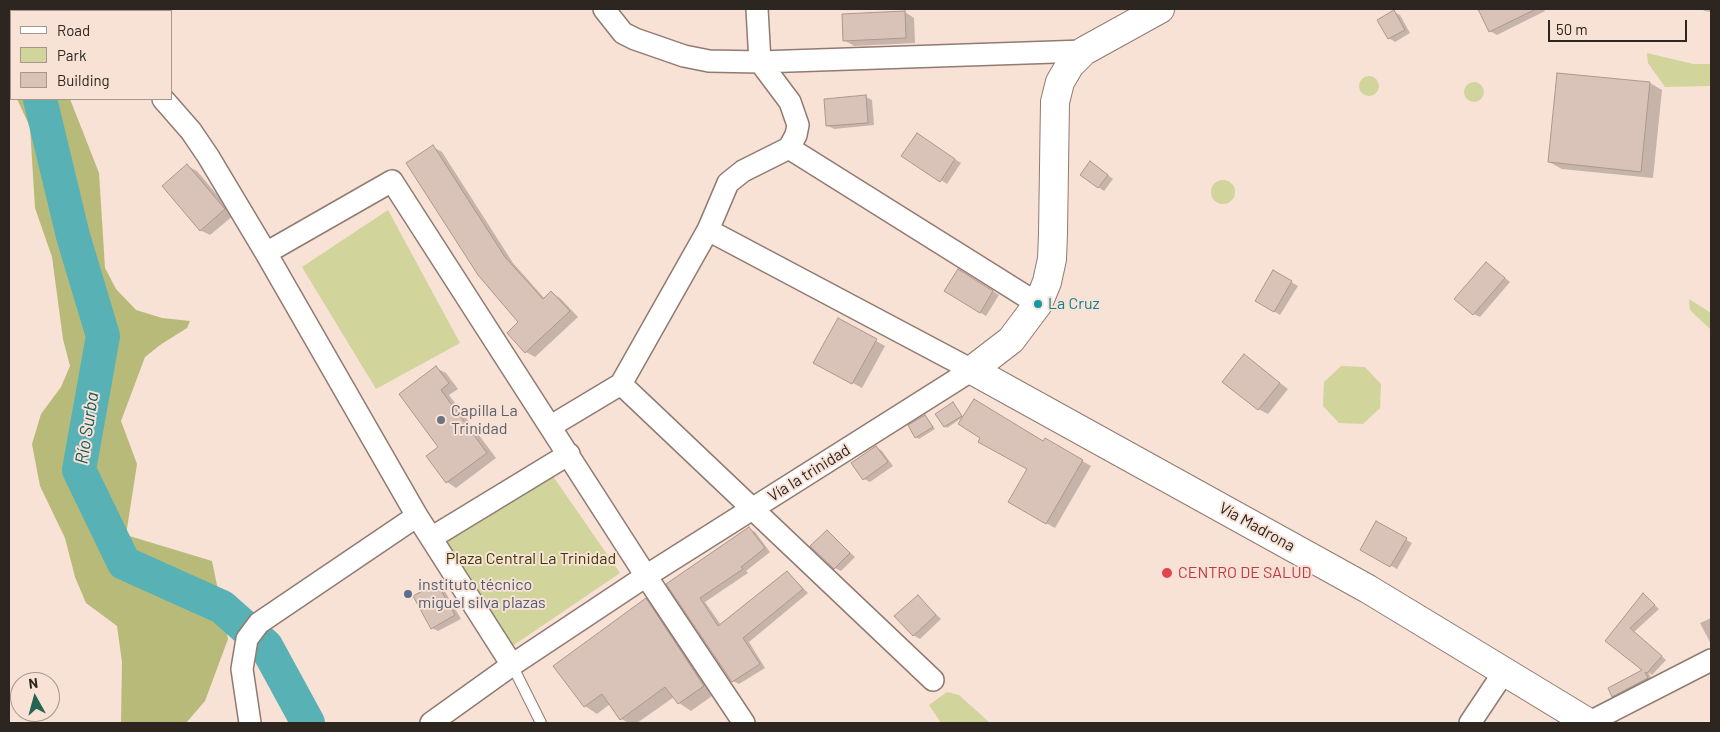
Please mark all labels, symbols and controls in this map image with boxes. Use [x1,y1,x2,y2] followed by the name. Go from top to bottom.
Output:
[10,10,172,100] legend
[1550,10,1689,42] scale bar
[1556,20,1588,38] text: 50 m
[57,21,90,39] text: Road
[57,46,86,64] text: Park
[57,71,110,89] text: Building
[1048,294,1100,314] place label: La Cruz
[1032,298,1044,310] marker: La Cruz
[71,391,103,465] water label: Río Surba
[451,401,518,439] place label: Capilla La Trinidad
[435,414,447,426] marker: Capilla La Trinidad
[764,440,854,506] street label: Vía la trinidad
[1216,498,1298,556] street label: Vía Madrona
[446,549,616,569] park label: Plaza Central La Trinidad
[1178,563,1311,583] place label: CENTRO DE SALUD
[1160,566,1174,580] marker: CENTRO DE SALUD
[418,575,546,613] place label: instituto técnico miguel silva plazas
[402,588,414,600] marker: instituto técnico miguel silva plazas
[10,672,60,722] north arrow
[28,674,39,692] text: N

